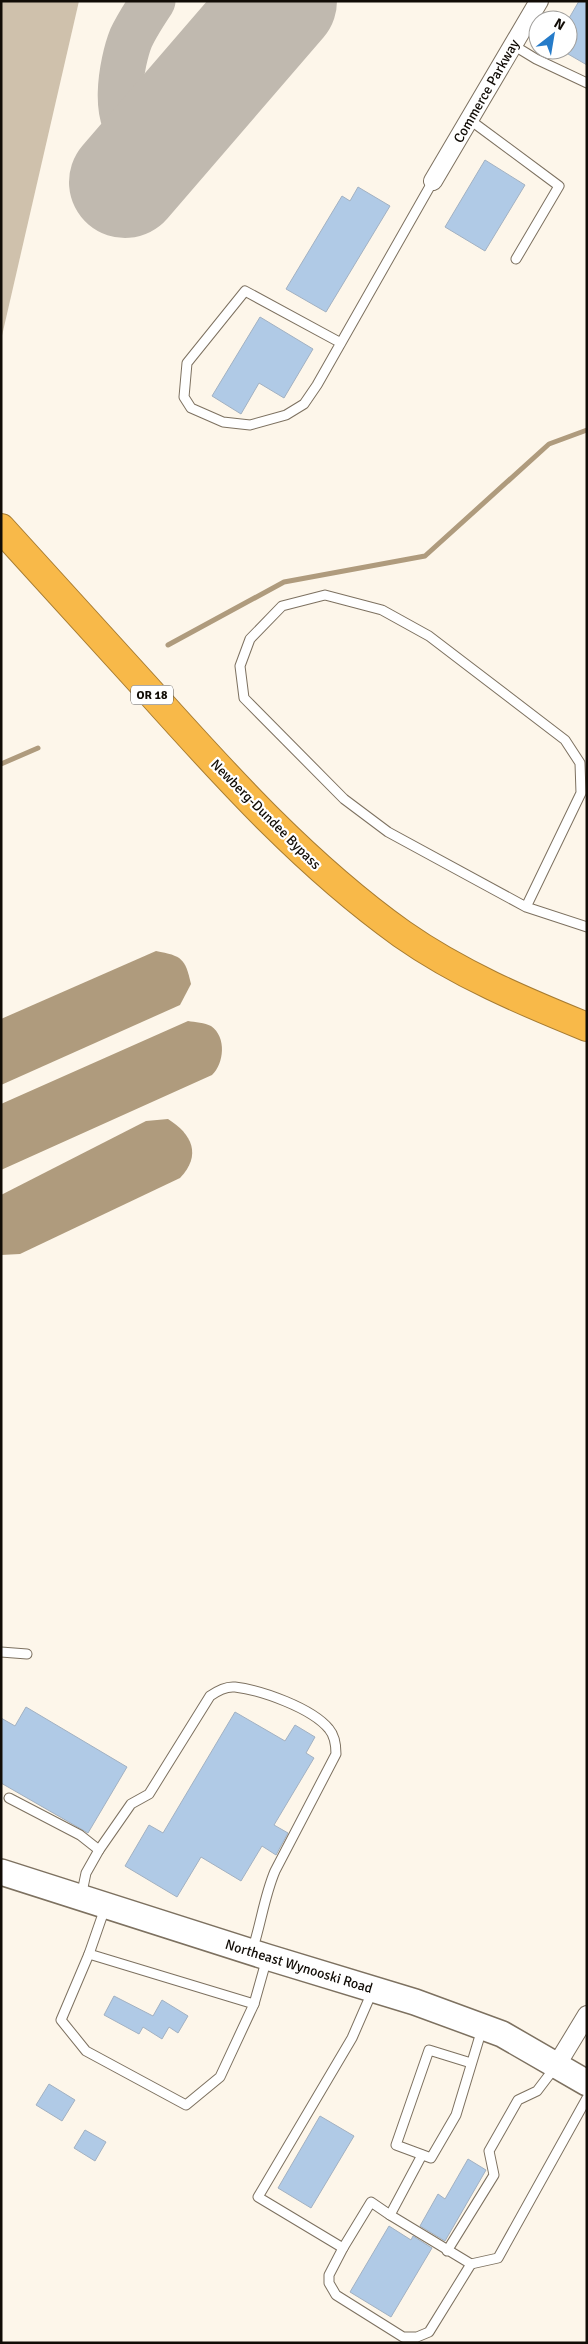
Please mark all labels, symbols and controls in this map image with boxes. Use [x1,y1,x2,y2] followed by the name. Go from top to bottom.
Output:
[528,10,578,60] north arrow
[551,14,568,34] text: N
[450,36,523,146] street label: Commerce Parkway
[131,686,173,704] road number: OR 18
[207,756,324,873] street label: Newberg-Dundee Bypass
[223,1936,375,1997] street label: Northeast Wynooski Road

